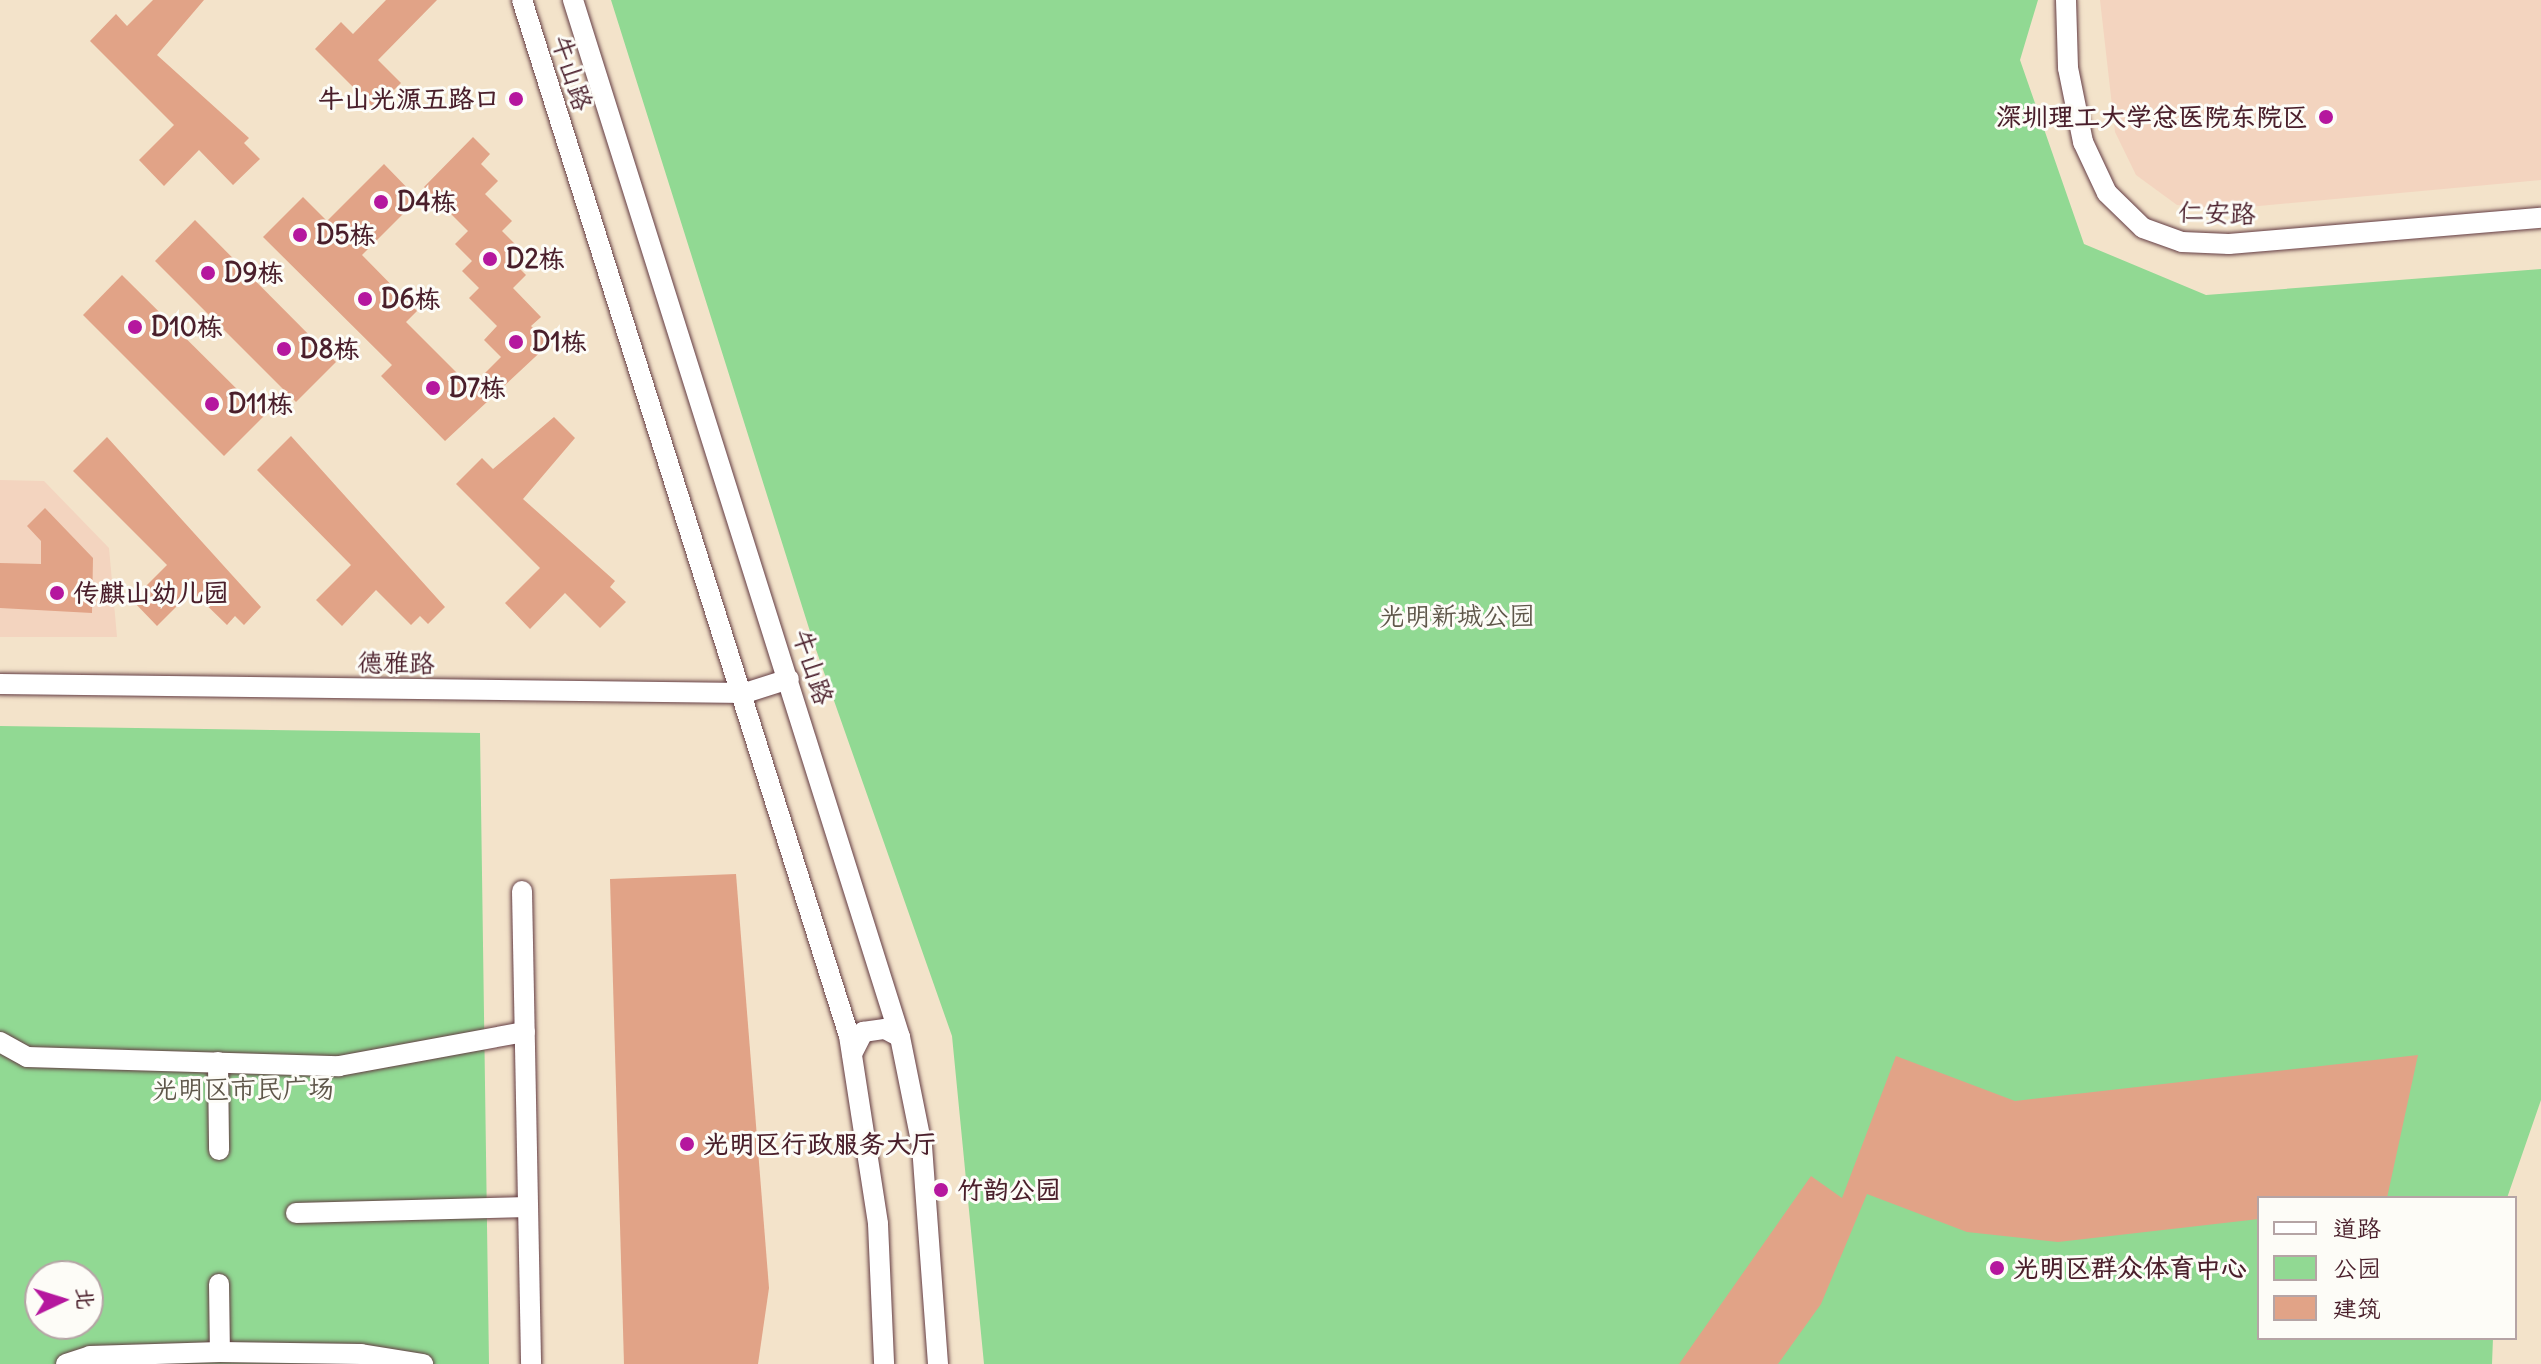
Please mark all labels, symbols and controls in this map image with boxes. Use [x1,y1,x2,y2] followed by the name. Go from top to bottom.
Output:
[545,31,599,115] street label: 牛山路
[318,83,500,115] place label: 牛山光源五路口
[507,90,525,108] marker: 牛山光源五路口
[1996,101,2308,133] place label: 深圳理工大学总医院东院区
[2315,106,2337,128] marker: 深圳理工大学总医院东院区
[397,186,456,218] place label: D4栋
[372,193,390,211] marker: D4栋
[2177,196,2257,230] street label: 仁安路
[316,219,375,251] place label: D5栋
[291,226,309,244] marker: D5栋
[506,243,565,275] place label: D2栋
[481,250,499,268] marker: D2栋
[224,257,283,289] place label: D9栋
[199,264,217,282] marker: D9栋
[381,283,440,315] place label: D6栋
[356,290,374,308] marker: D6栋
[151,311,223,343] place label: D10栋
[126,318,144,336] marker: D10栋
[532,326,587,358] place label: D1栋
[300,333,359,365] place label: D8栋
[507,333,525,351] marker: D1栋
[275,340,293,358] marker: D8栋
[449,372,506,404] place label: D7栋
[424,379,442,397] marker: D7栋
[228,388,293,420] place label: D11栋
[203,395,221,413] marker: D11栋
[73,577,229,609] place label: 传麒山幼儿园
[48,584,66,602] marker: 传麒山幼儿园
[1379,600,1535,632] park label: 光明新城公园
[786,625,840,709] street label: 牛山路
[357,647,435,679] street label: 德雅路
[152,1073,334,1105] park label: 光明区市民广场
[703,1128,937,1160] place label: 光明区行政服务大厅
[678,1135,696,1153] marker: 光明区行政服务大厅
[957,1174,1061,1206] place label: 竹韵公园
[932,1181,950,1199] marker: 竹韵公园
[2257,1196,2517,1340] legend
[2333,1213,2381,1243] text: 道路
[2013,1252,2247,1284] place label: 光明区群众体育中心
[2333,1253,2381,1283] text: 公园
[1988,1259,2006,1277] marker: 光明区群众体育中心
[24,1260,104,1340] north arrow
[71,1287,101,1310] text: 北
[2333,1293,2381,1323] text: 建筑

